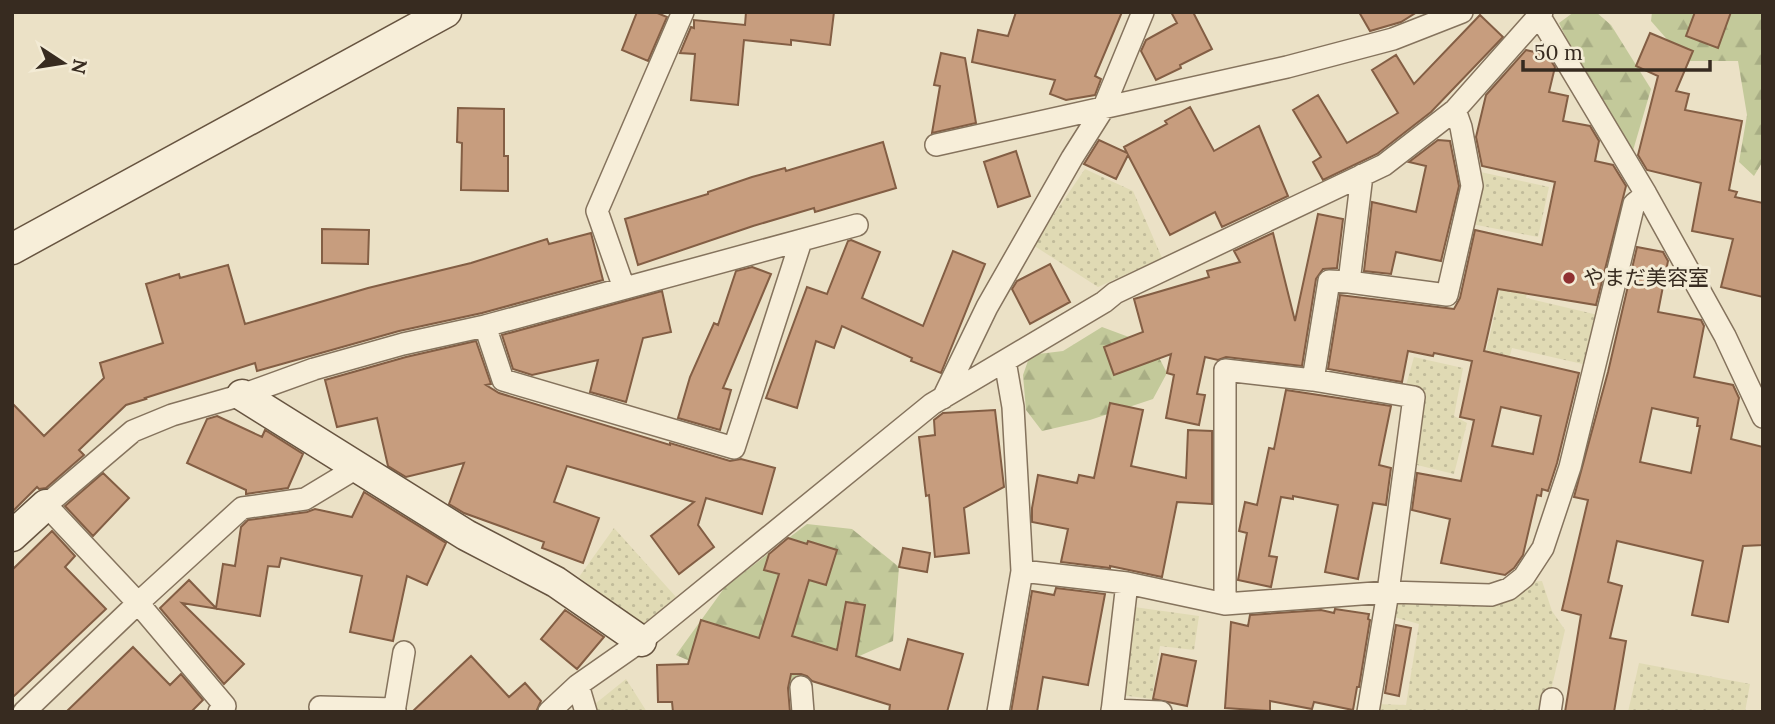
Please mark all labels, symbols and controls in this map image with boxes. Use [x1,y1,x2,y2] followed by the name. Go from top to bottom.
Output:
[28,28,98,98] north arrow
[1523,28,1710,72] scale bar
[1534,39,1583,66] text: 50 m
[66,57,93,77] text: N
[1583,264,1709,291] place label: やまだ美容室
[1561,270,1577,286] marker: やまだ美容室

